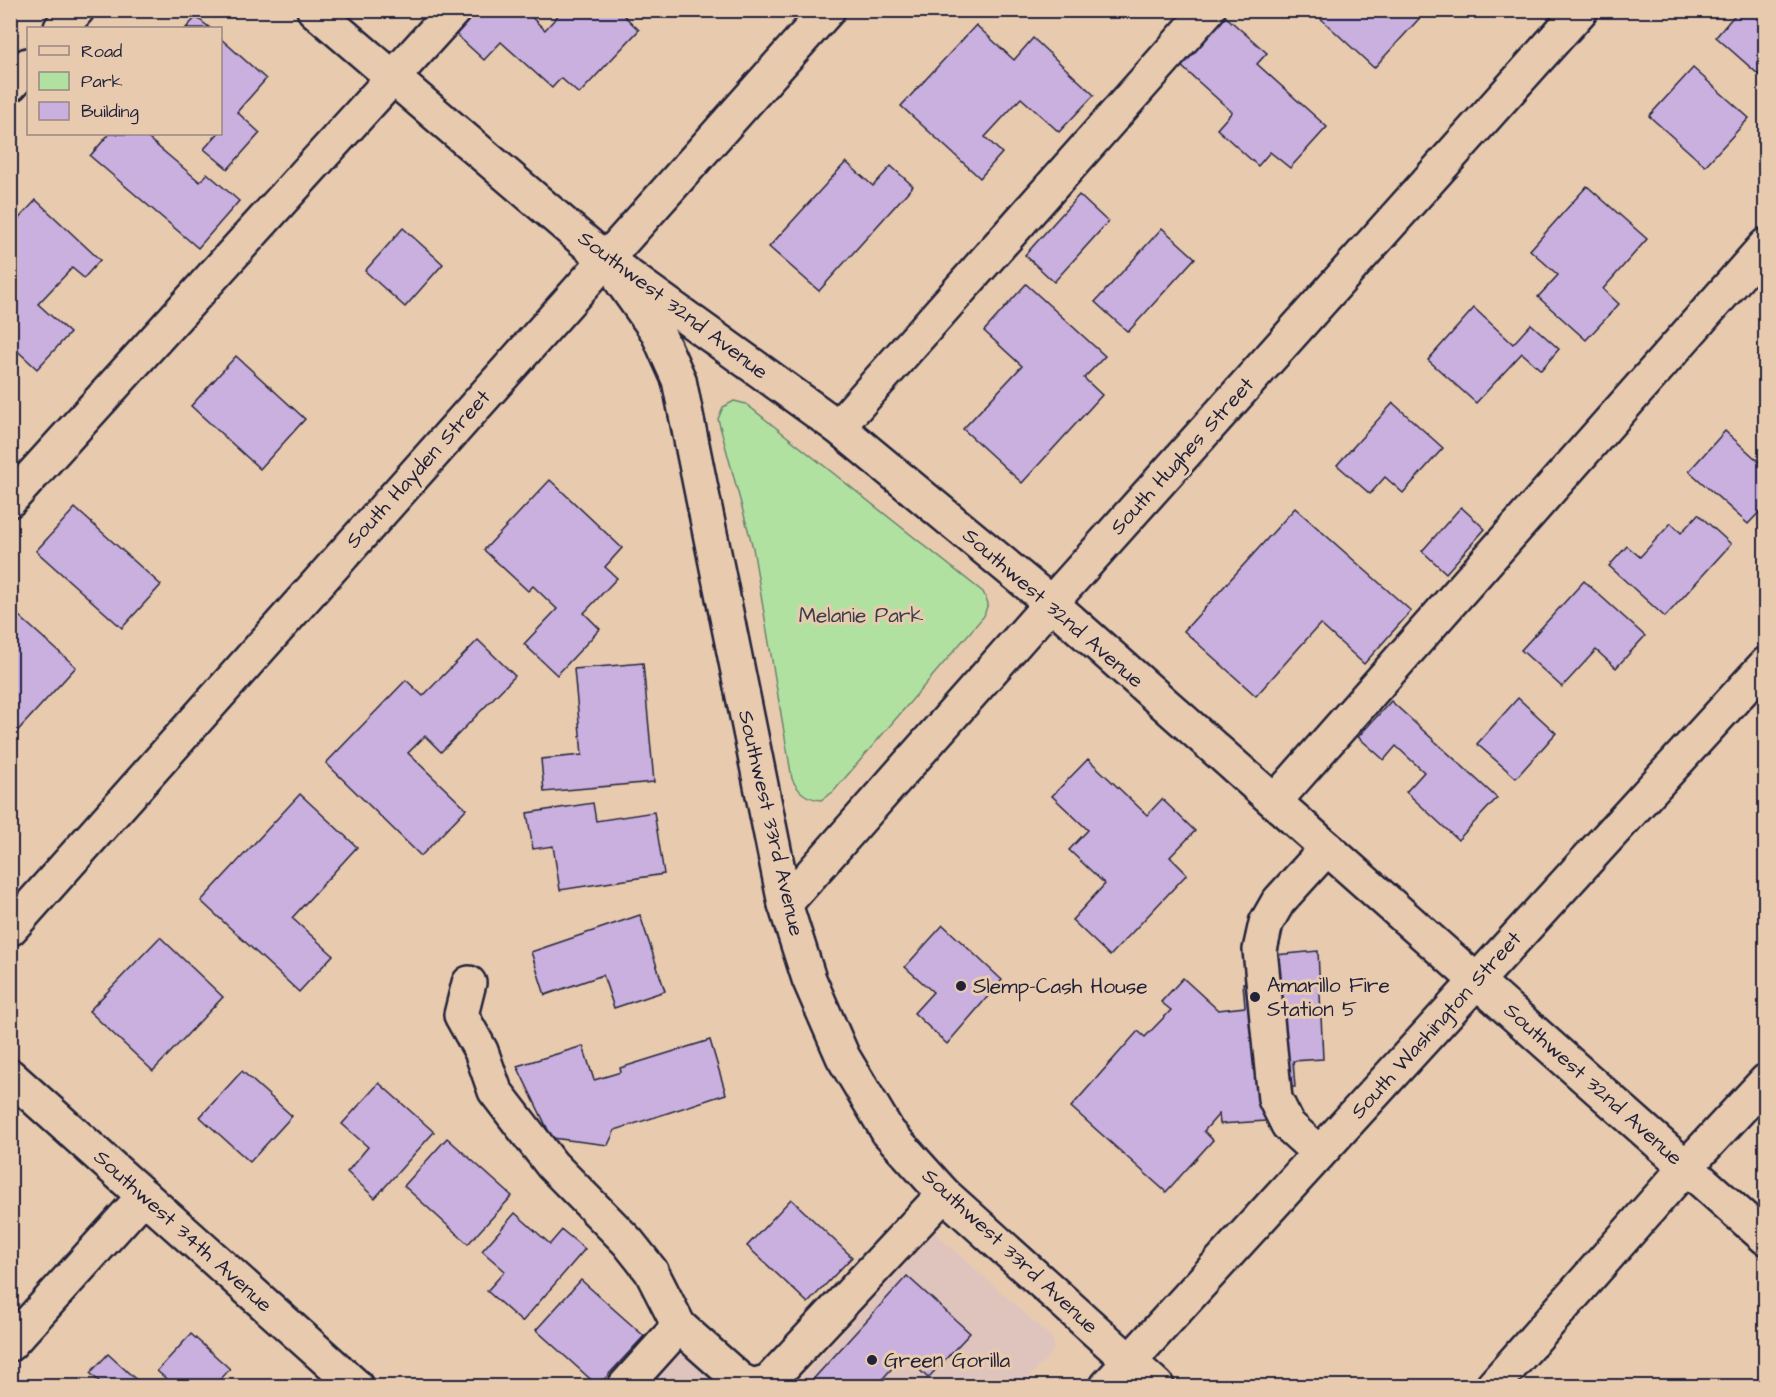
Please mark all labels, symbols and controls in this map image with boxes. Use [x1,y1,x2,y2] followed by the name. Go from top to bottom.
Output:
[27,27,222,135] legend
[81,39,122,64] text: Road
[81,69,123,94] text: Park
[81,99,139,125] text: Building
[572,224,774,386] street label: Southwest 32nd Avenue
[1103,371,1263,542] street label: South Hughes Street
[339,383,499,556] street label: South Hayden Street
[956,521,1150,695] street label: Southwest 32nd Avenue
[799,601,923,630] park label: Melanie Park
[731,707,811,939] street label: Southwest 33rd Avenue
[1344,925,1530,1126] street label: South Washington Street
[1267,971,1390,1024] place label: Amarillo Fire Station 5
[973,972,1148,1002] place label: Slemp-Cash House
[954,979,968,993] marker: Slemp-Cash House
[1248,990,1262,1004] marker: Amarillo Fire Station 5
[1497,996,1689,1172] street label: Southwest 32nd Avenue
[87,1143,279,1319] street label: Southwest 34th Avenue
[916,1162,1104,1340] street label: Southwest 33rd Avenue
[884,1346,1010,1375] place label: Green Gorilla
[865,1353,879,1367] marker: Green Gorilla

